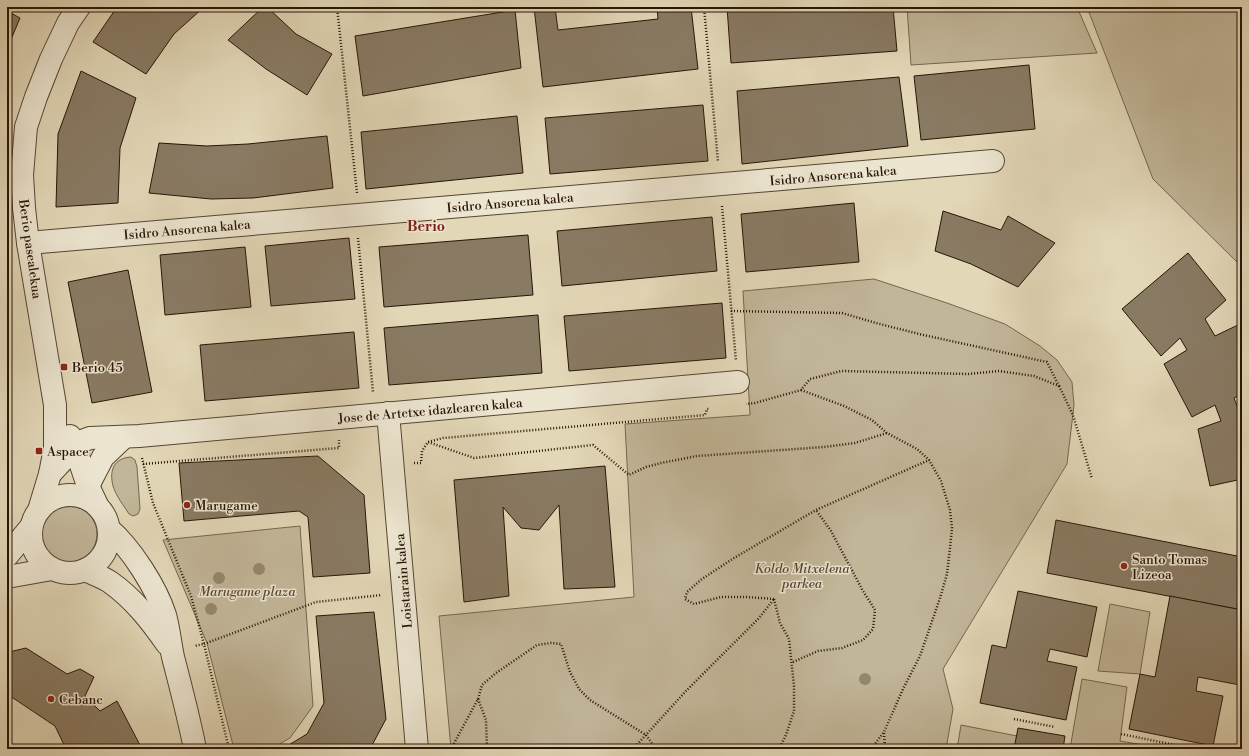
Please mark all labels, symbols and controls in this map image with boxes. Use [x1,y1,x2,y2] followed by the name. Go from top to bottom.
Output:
[769,162,898,190] street label: Isidro Ansorena kalea
[446,189,575,217] street label: Isidro Ansorena kalea
[15,197,45,300] street label: Berio pasealekua
[123,216,252,244] street label: Isidro Ansorena kalea
[407,218,445,236] district label: Berio
[71,360,123,376] place label: Berio 45
[59,362,69,372] marker: Berio 45
[336,395,524,427] street label: Jose de Artetxe idazlearen kalea
[46,444,89,460] place label: Aspace
[34,446,44,456] marker: Aspace
[195,498,258,514] place label: Marugame
[182,500,192,510] marker: Marugame
[392,532,416,629] street label: Loistarain kalea
[1132,552,1207,583] place label: Santo Tomas Lizeoa
[755,561,850,592] park label: Koldo Mitxelena parkea
[1119,561,1129,571] marker: Santo Tomas Lizeoa
[199,584,296,600] park label: Marugame plaza
[59,692,103,708] place label: Cebanc
[46,694,56,704] marker: Cebanc

